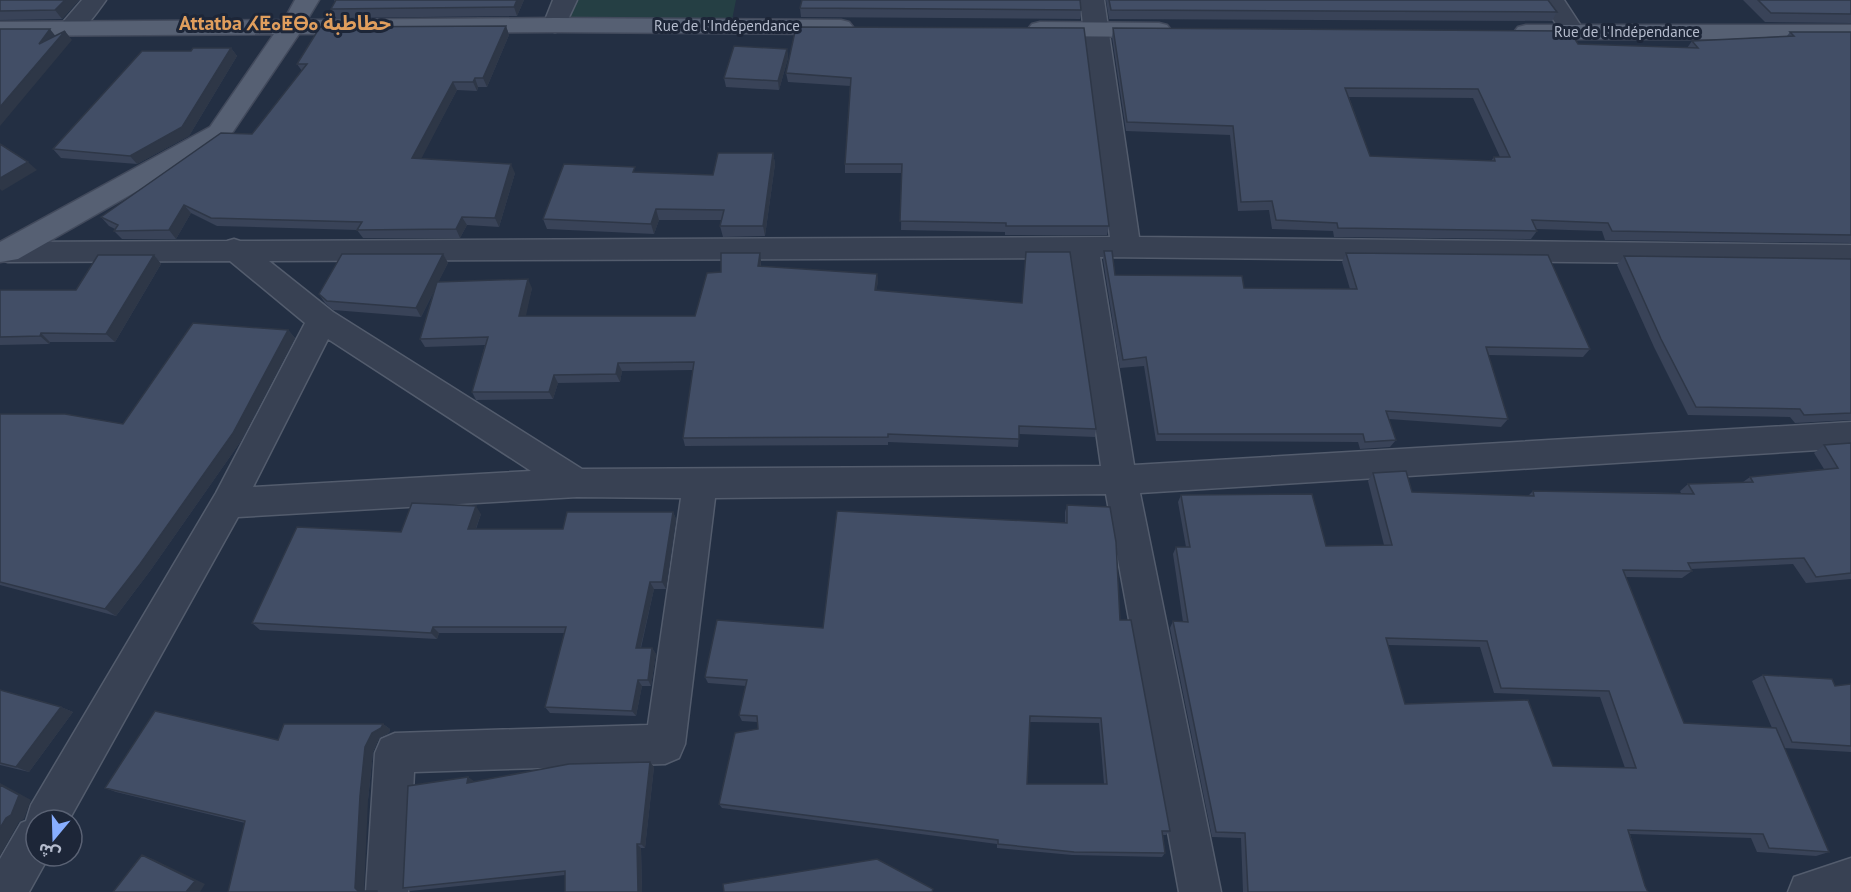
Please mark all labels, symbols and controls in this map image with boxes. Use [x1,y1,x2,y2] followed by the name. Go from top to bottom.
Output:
[179,10,391,36] district label: Attatba ⵃⵟⴰⵟⴱⴰ حطاطبة
[654,16,800,35] street label: Rue de l'Indépendance
[1554,22,1700,41] street label: Rue de l'Indépendance
[24,808,84,868] north arrow
[35,839,63,865] text: ش

